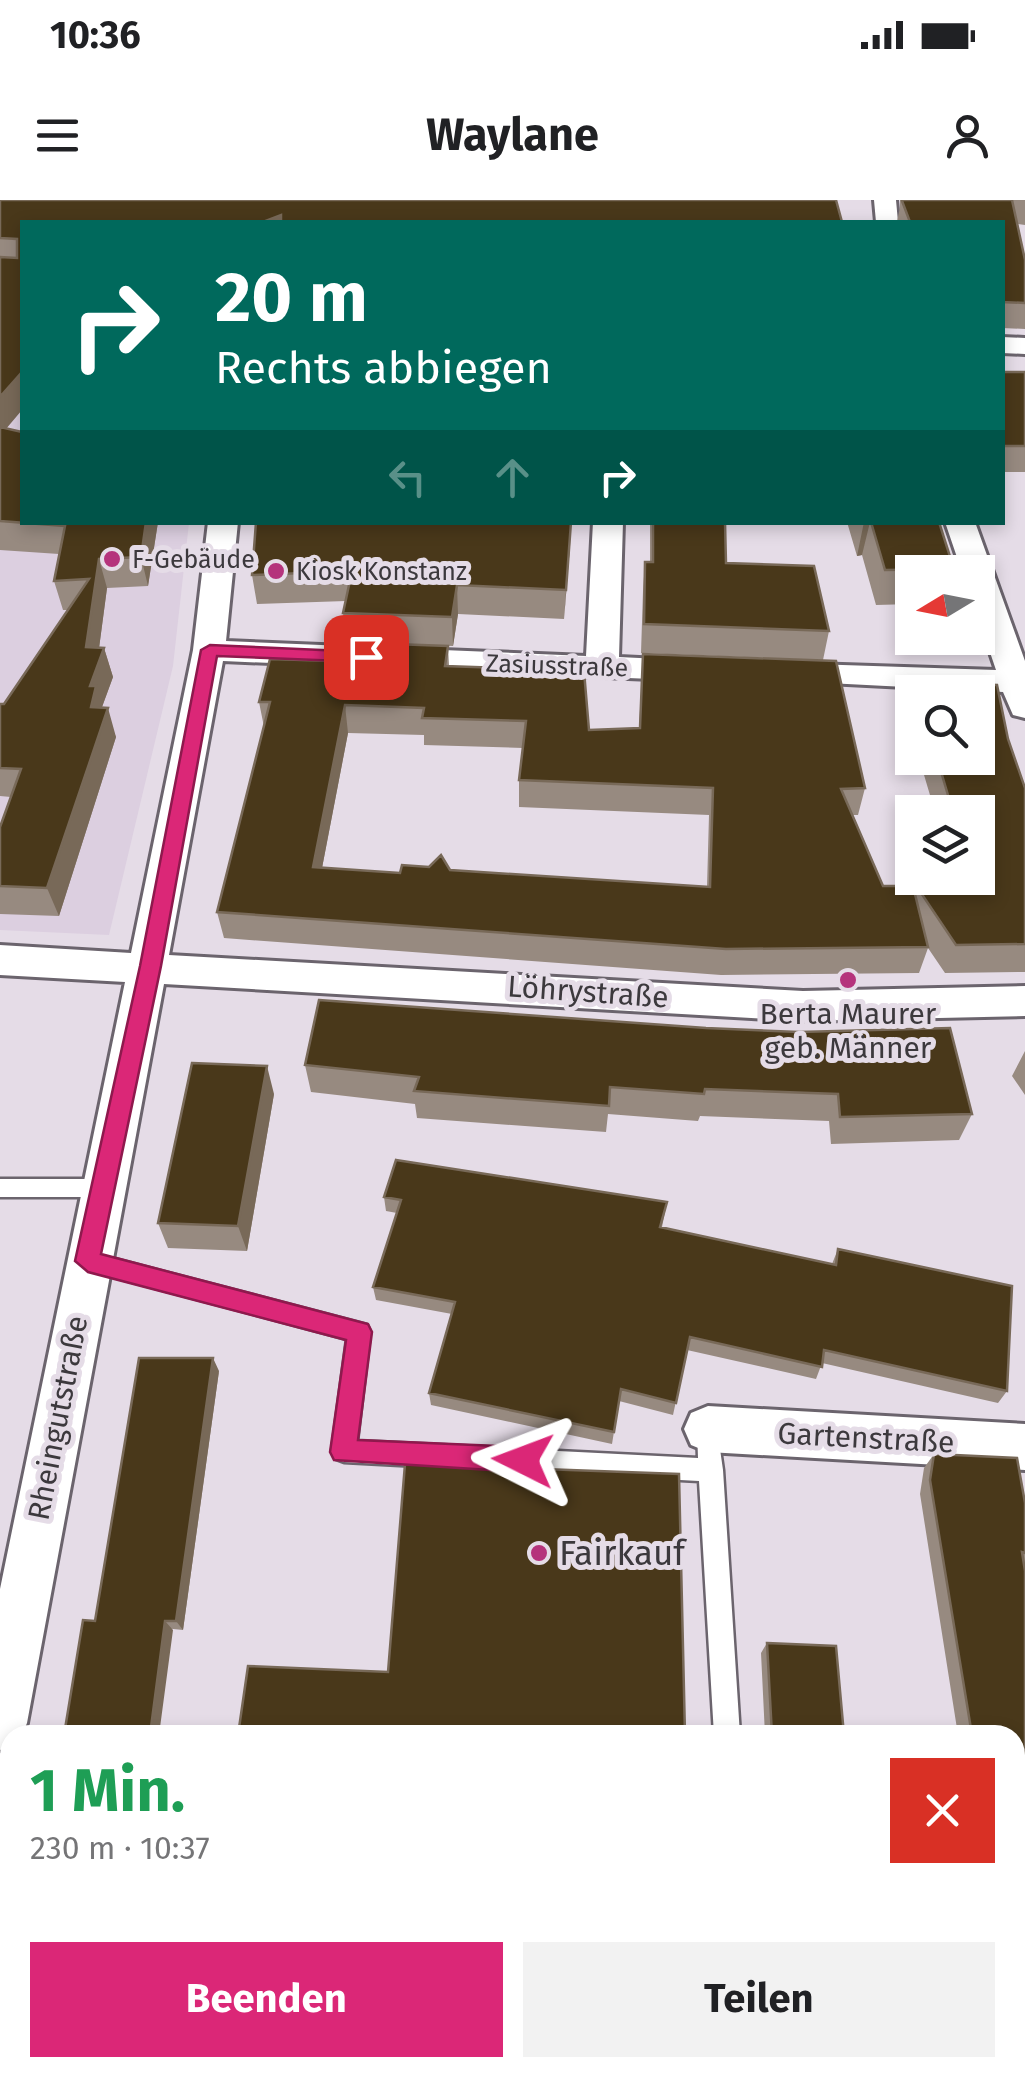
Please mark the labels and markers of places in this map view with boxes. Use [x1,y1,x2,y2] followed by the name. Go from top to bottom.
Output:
[132,545,255,575] place label: F-Gebäude
[101,548,123,570] marker: F-Gebäude
[296,557,467,587] place label: Kiosk Konstanz
[265,560,287,582] marker: Kiosk Konstanz
[324,615,409,700] pin
[837,969,859,991] marker: Berta Maurer geb. Männer
[760,996,937,1066] place label: Berta Maurer geb. Männer
[559,1532,687,1574] place label: Fairkauf
[528,1542,550,1564] marker: Fairkauf

